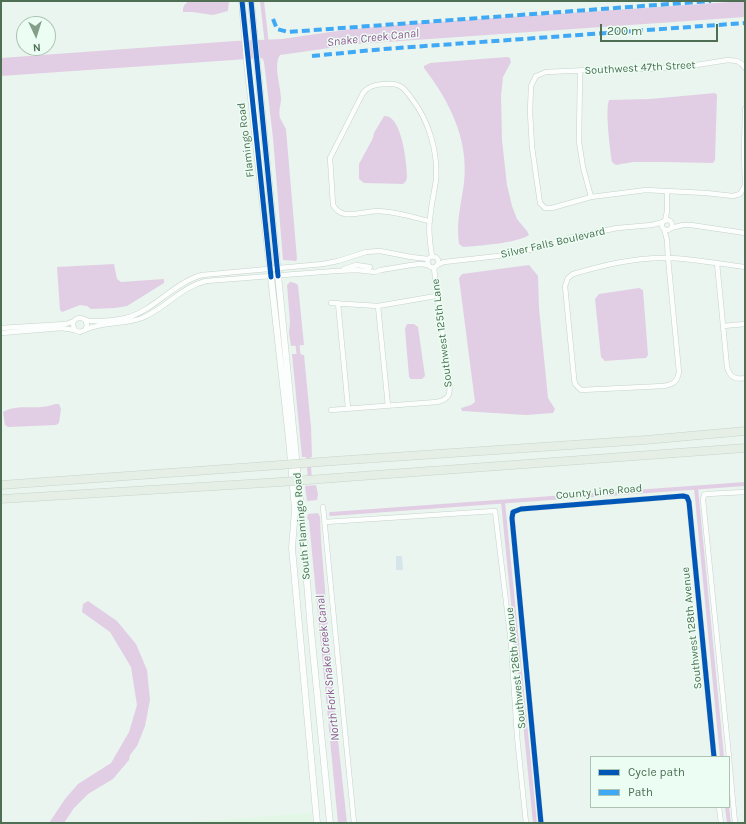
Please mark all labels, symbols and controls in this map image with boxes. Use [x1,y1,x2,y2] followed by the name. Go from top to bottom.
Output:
[16,16,56,56] north arrow
[602,16,720,42] scale bar
[607,24,642,38] text: 200 m
[326,26,420,50] water label: Snake Creek Canal
[32,41,41,54] text: N
[584,59,696,77] street label: Southwest 47th Street
[235,102,257,178] street label: Flamingo Road
[499,225,607,261] street label: Silver Falls Boulevard
[429,278,455,388] street label: Southwest 125th Lane
[291,472,313,580] street label: South Flamingo Road
[555,482,643,502] street label: County Line Road
[679,566,705,690] street label: Southwest 128th Avenue
[313,594,343,742] water label: North Fork Snake Creek Canal
[503,607,529,729] street label: Southwest 126th Avenue
[590,756,730,808] legend
[628,765,685,779] text: Cycle path
[628,785,653,799] text: Path

